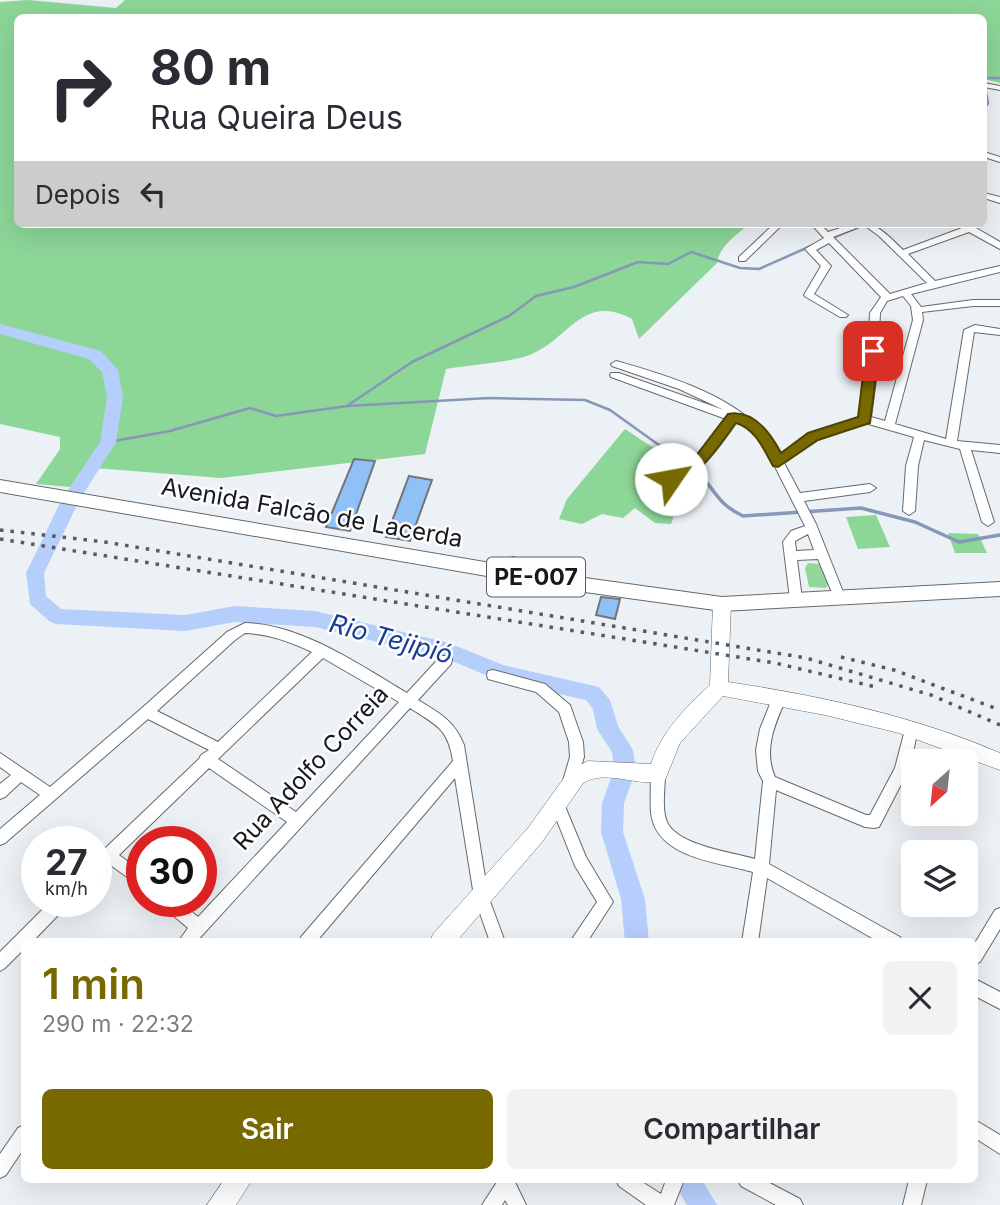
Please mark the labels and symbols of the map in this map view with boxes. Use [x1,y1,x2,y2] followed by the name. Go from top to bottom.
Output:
[843,321,903,381] pin
[634,442,708,516] position arrow
[159,472,465,553] street label: Avenida Falcão de Lacerda
[487,558,585,596] road number: PE-007
[326,607,456,670] water label: Rio Tejipió
[227,680,394,856] street label: Rua Adolfo Correia
[901,749,978,826] north arrow
[126,826,217,917] speed limit sign: 30

